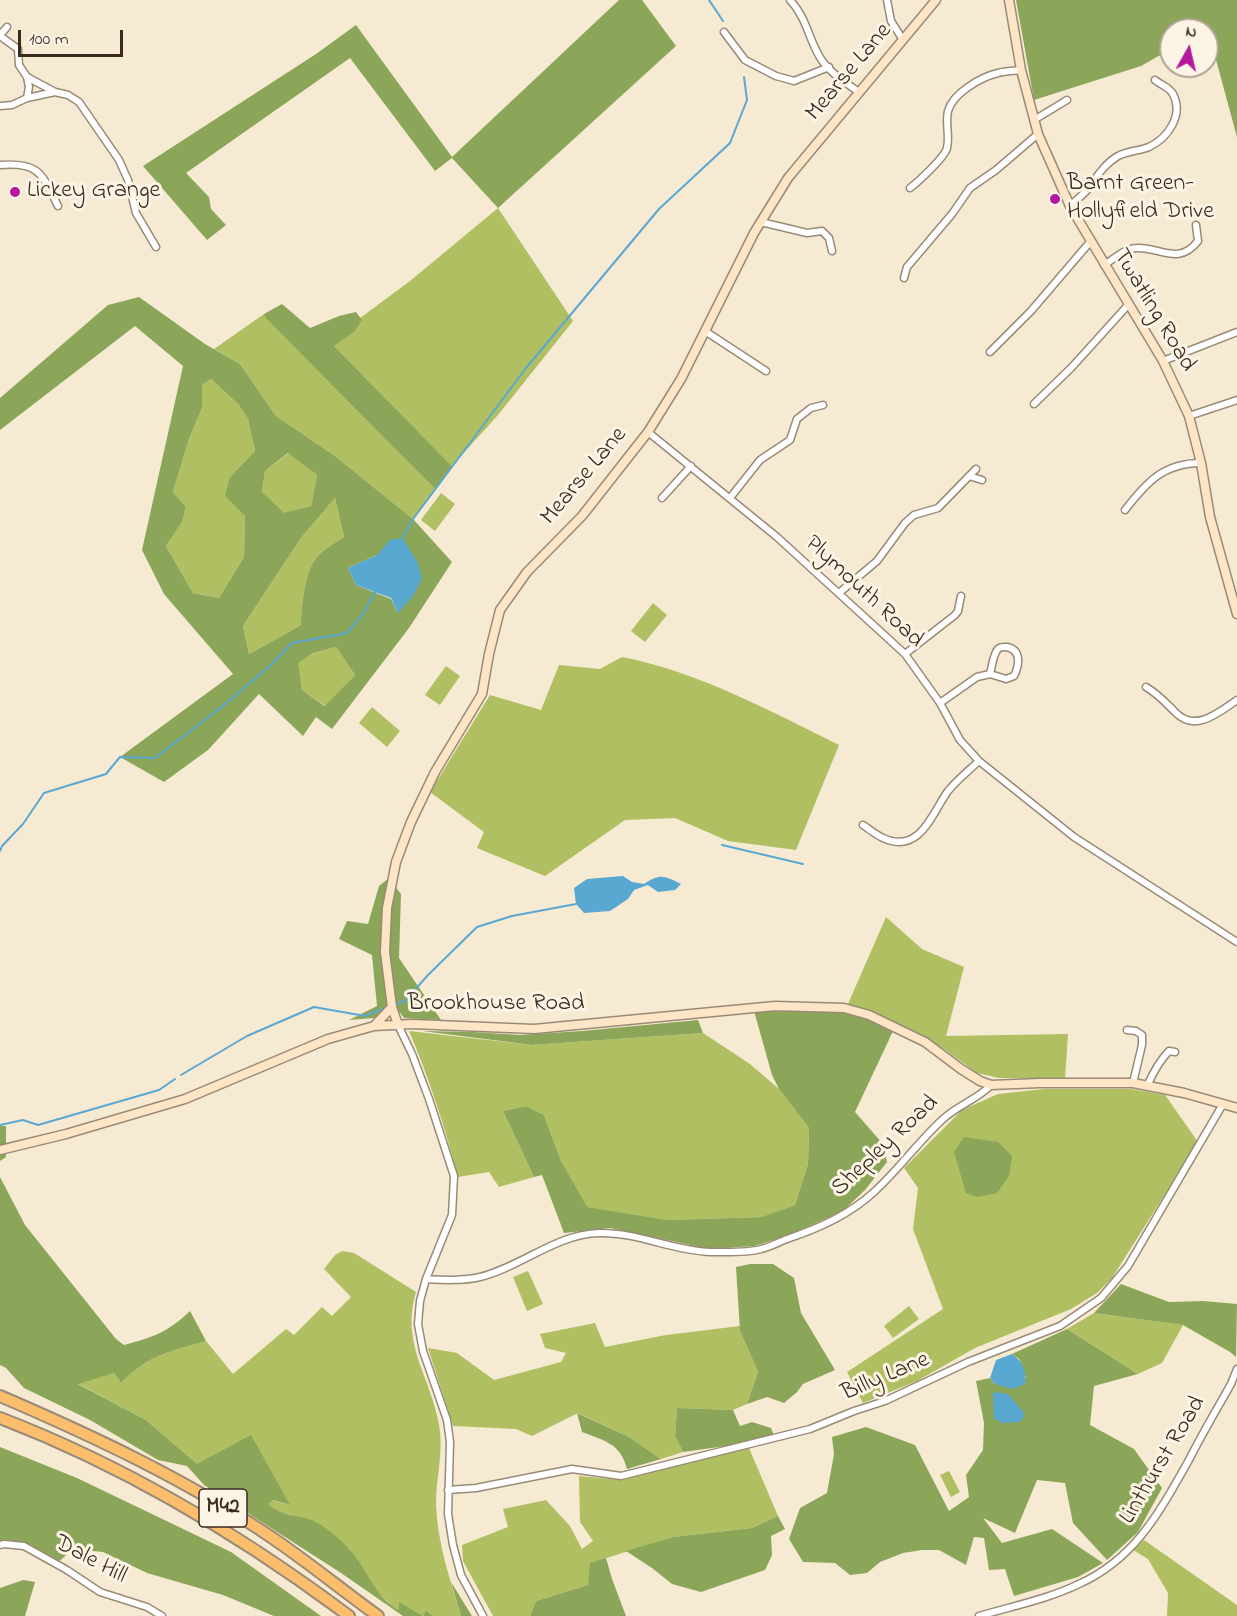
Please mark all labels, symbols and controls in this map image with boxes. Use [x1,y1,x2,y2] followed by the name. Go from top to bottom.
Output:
[21,18,126,56] scale bar
[801,18,899,128] street label: Mearse Lane
[1159,18,1219,78] north arrow
[1184,20,1198,45] text: N
[29,27,69,53] text: 100 m
[1067,171,1214,227] place label: Barnt Green- Hollyfield Drive
[27,178,160,206] place label: Lickey Grange
[8,185,22,199] marker: Lickey Grange
[1048,192,1062,206] marker: Barnt Green- Hollyfield Drive
[1105,244,1201,378] street label: Twatling Road
[536,422,634,532] street label: Mearse Lane
[798,531,928,655] street label: Plymouth Road
[407,991,585,1019] street label: Brookhouse Road
[826,1090,946,1204] street label: Shepley Road
[838,1347,934,1409] street label: Billy Lane
[1115,1392,1213,1530] street label: Linthurst Road
[199,1489,247,1527] road number: M42
[49,1530,131,1592] street label: Dale Hill

